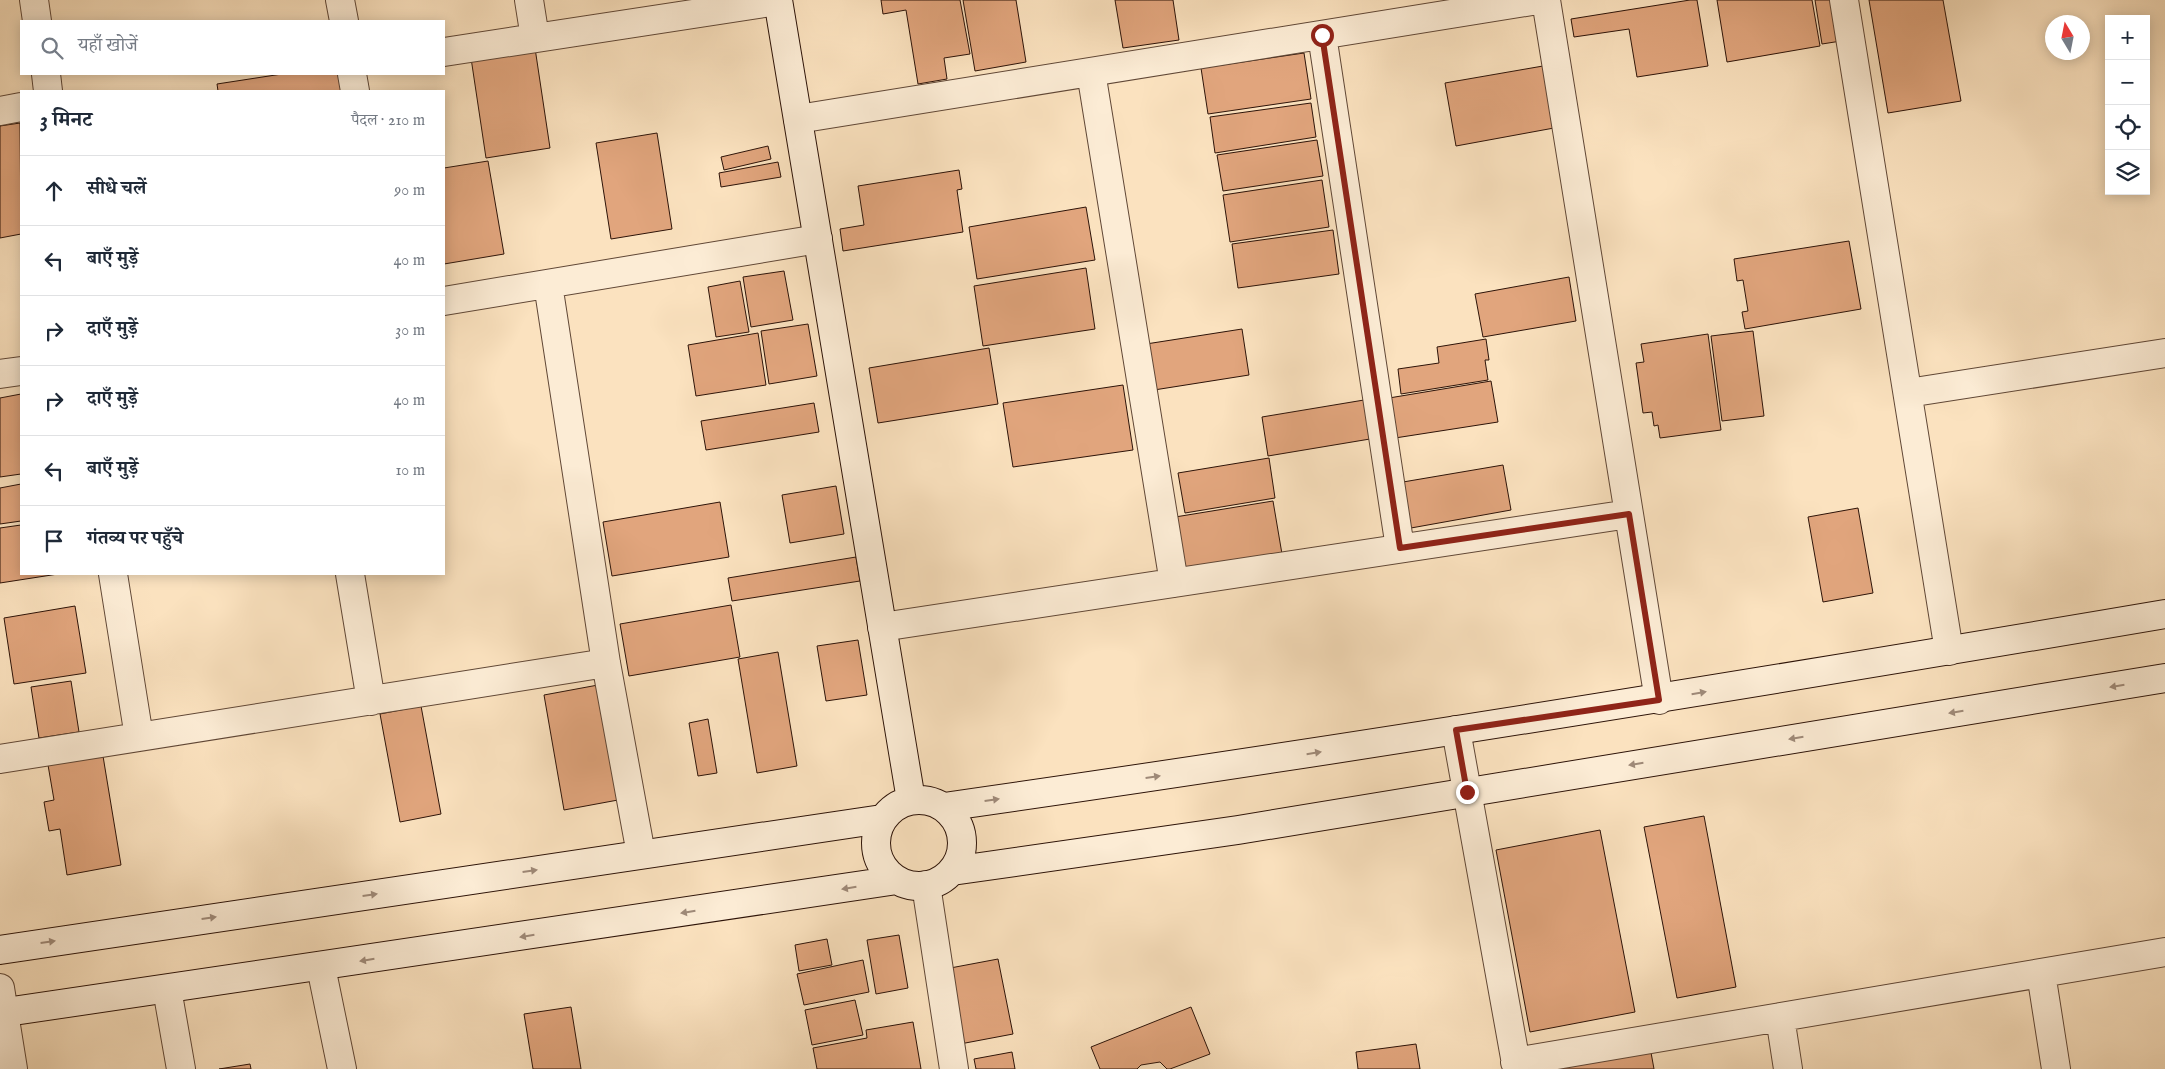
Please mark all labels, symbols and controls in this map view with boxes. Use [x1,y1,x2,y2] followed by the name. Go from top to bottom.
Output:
[2045,15,2090,60] north arrow
[2105,15,2150,195] map controls
[2105,15,2150,60] button: +
[20,20,445,75] search box
[1311,24,1334,47] route start
[38,34,66,62] icon: search
[78,34,138,58] text: यहाँ खोजें
[2105,60,2150,105] button: −
[2105,105,2150,150] button: locate
[40,107,92,134] text: 3 मिनट
[351,111,425,131] text: पैदल · 210 m
[2105,150,2150,195] button: layers
[40,177,68,205] icon: ahead
[87,177,146,201] text: सीधे चलें
[394,181,425,201] text: 90 m
[40,247,68,275] icon: left
[87,247,138,271] text: बाएँ मुड़ें
[393,251,425,271] text: 40 m
[40,317,68,345] icon: right
[87,317,138,341] text: दाएँ मुड़ें
[395,321,425,341] text: 30 m
[40,387,68,415] icon: right
[87,387,138,411] text: दाएँ मुड़ें
[393,391,425,411] text: 40 m
[40,457,68,485] icon: left
[87,457,138,481] text: बाएँ मुड़ें
[395,461,425,481] text: 10 m
[40,527,68,555] icon: arrive
[87,527,183,551] text: गंतव्य पर पहुँचे
[2109,683,2125,691] one-way arrow
[1691,688,1707,696] one-way arrow
[1948,709,1964,717] one-way arrow
[1788,735,1804,743] one-way arrow
[1306,748,1322,756] one-way arrow
[1627,761,1643,769] one-way arrow
[1145,773,1161,781] one-way arrow
[1456,781,1479,804] route end
[984,796,1000,804] one-way arrow
[523,866,539,874] one-way arrow
[840,884,856,892] one-way arrow
[362,890,378,898] one-way arrow
[680,908,696,916] one-way arrow
[201,914,217,922] one-way arrow
[519,932,535,940] one-way arrow
[41,938,57,946] one-way arrow
[358,956,374,964] one-way arrow

